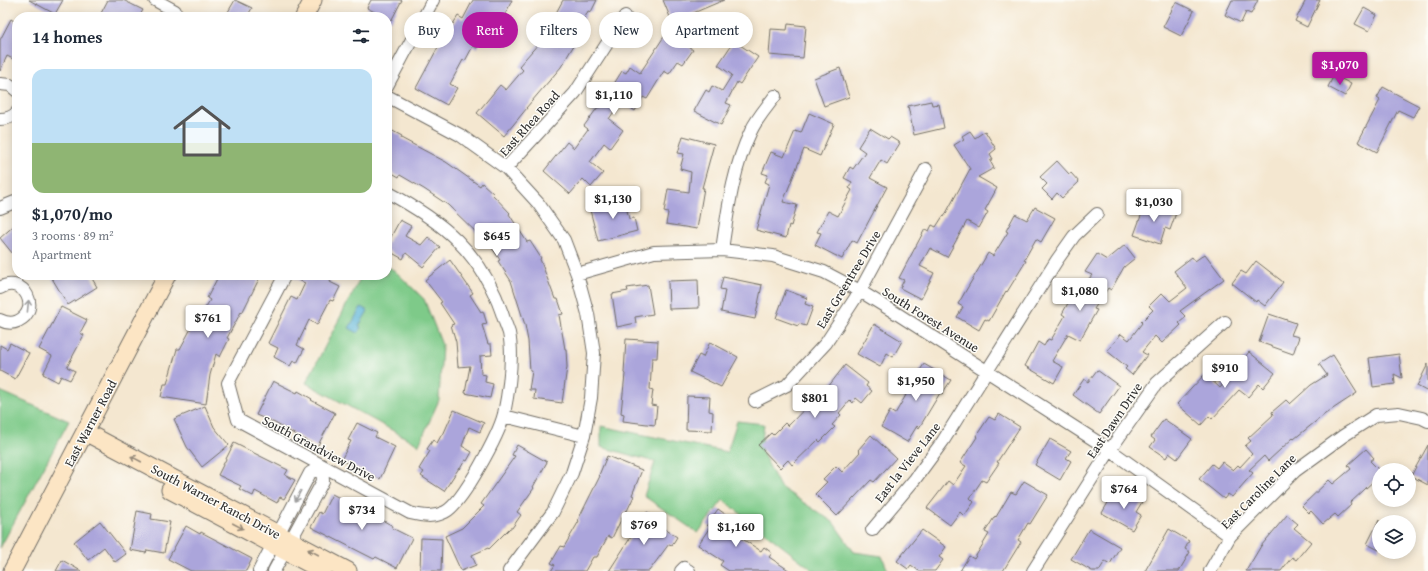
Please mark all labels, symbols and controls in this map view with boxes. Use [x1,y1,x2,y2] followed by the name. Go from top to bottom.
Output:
[404,12,454,48] chip: Buy
[462,12,518,48] chip: Rent
[526,12,591,48] chip: Filters
[599,12,653,48] chip: New
[661,12,753,48] chip: Apartment
[32,24,103,49] text: 14 homes
[350,25,372,47] icon: filters
[1307,52,1373,86] pin: $1,070
[1321,55,1359,74] text: $1,070
[581,82,647,116] pin: $1,110
[595,85,633,104] text: $1,110
[495,86,564,160] street label: East Rhea Road
[166,95,238,167] icon: home
[580,186,646,220] pin: $1,130
[594,189,632,208] text: $1,130
[1121,189,1187,223] pin: $1,030
[1135,192,1173,211] text: $1,030
[32,201,113,226] text: $1,070/mo
[473,223,521,257] pin: $645
[32,226,114,245] text: 3 rooms · 89 m²
[484,226,510,245] text: $645
[812,227,885,332] street label: East Greentree Drive
[32,245,92,264] text: Apartment
[1047,278,1113,312] pin: $1,080
[1061,281,1099,300] text: $1,080
[879,282,983,357] street label: South Forest Avenue
[24,300,32,313] one-way arrow
[184,305,232,339] pin: $761
[195,308,221,327] text: $761
[1201,355,1249,389] pin: $910
[1212,358,1238,377] text: $910
[883,368,949,402] pin: $1,950
[897,371,935,390] text: $1,950
[59,376,121,470] street label: East Warner Road
[1082,379,1147,462] street label: East Dawn Drive
[791,385,839,419] pin: $801
[802,388,828,407] text: $801
[259,411,379,486] street label: South Grandview Drive
[870,418,945,506] street label: East la Vieve Lane
[1216,449,1300,533] street label: East Caroline Lane
[131,455,143,462] one-way arrow
[148,459,284,544] street label: South Warner Ranch Drive
[1372,463,1416,559] map controls
[1372,463,1416,507] button: locate
[1100,476,1148,510] pin: $764
[1111,479,1137,498] text: $764
[294,490,302,502] one-way arrow
[338,497,386,531] pin: $734
[349,500,375,519] text: $734
[620,512,668,546] pin: $769
[703,514,769,548] pin: $1,160
[631,515,657,534] text: $769
[1372,515,1416,559] button: layers
[717,517,755,536] text: $1,160
[231,523,243,530] one-way arrow
[307,548,319,556] one-way arrow

